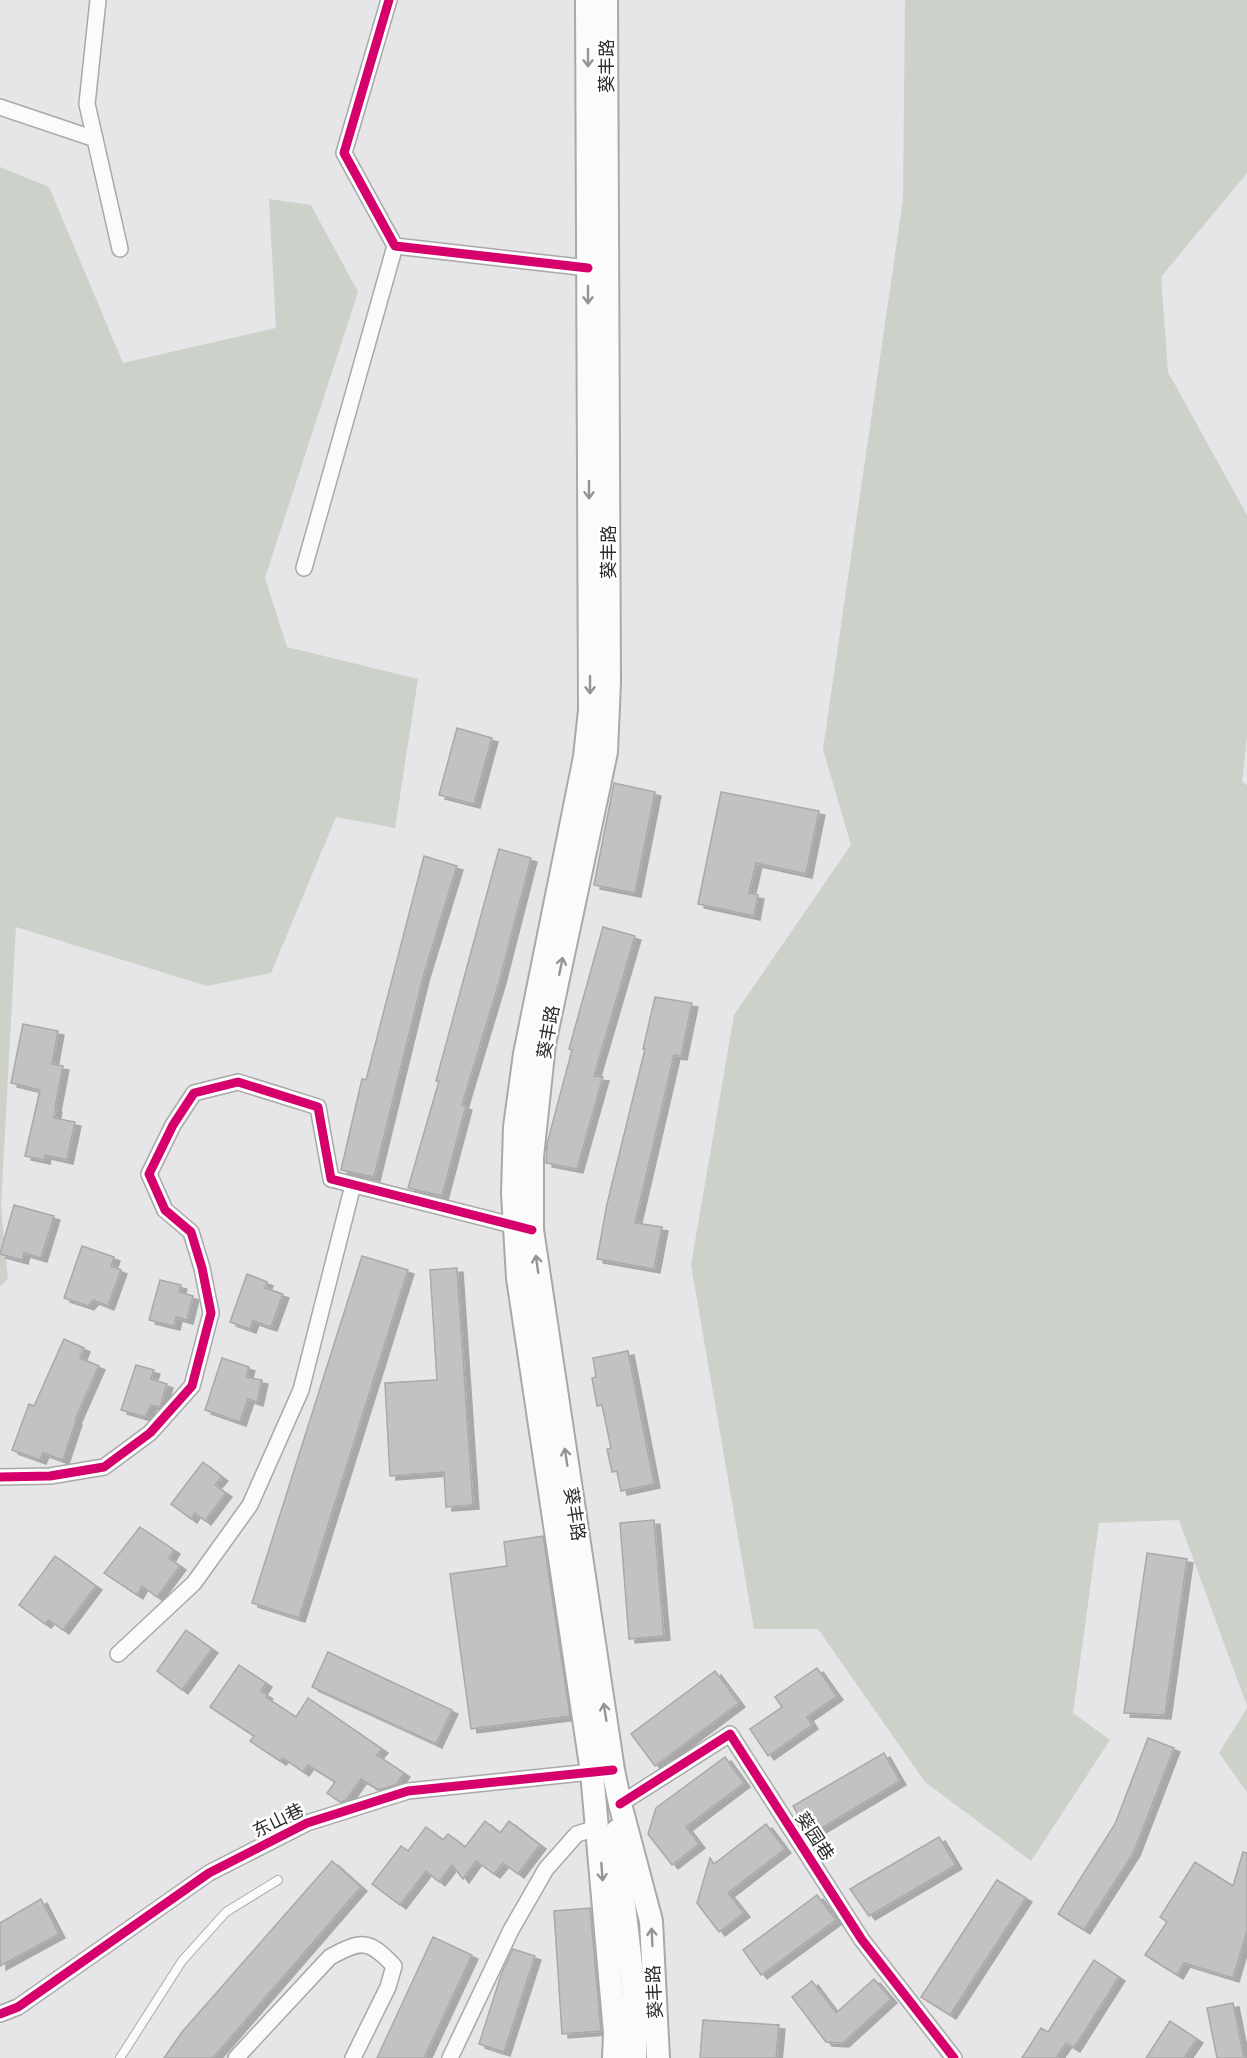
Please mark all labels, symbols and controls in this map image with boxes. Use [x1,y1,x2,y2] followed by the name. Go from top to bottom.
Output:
[596,39,617,93] street label: 葵丰路
[582,48,594,68] one-way arrow
[582,285,594,305] one-way arrow
[583,480,595,500] one-way arrow
[598,525,619,579] street label: 葵丰路
[584,675,595,695] one-way arrow
[555,957,567,976] one-way arrow
[533,1004,563,1060] street label: 葵丰路
[532,1254,543,1274] one-way arrow
[561,1447,572,1467] one-way arrow
[560,1486,590,1542] street label: 葵丰路
[599,1702,610,1722] one-way arrow
[249,1799,307,1841] street label: 东山巷
[791,1808,839,1864] street label: 葵园巷
[596,1862,607,1882] one-way arrow
[646,1927,657,1947] one-way arrow
[642,1964,666,2020] street label: 葵丰路

